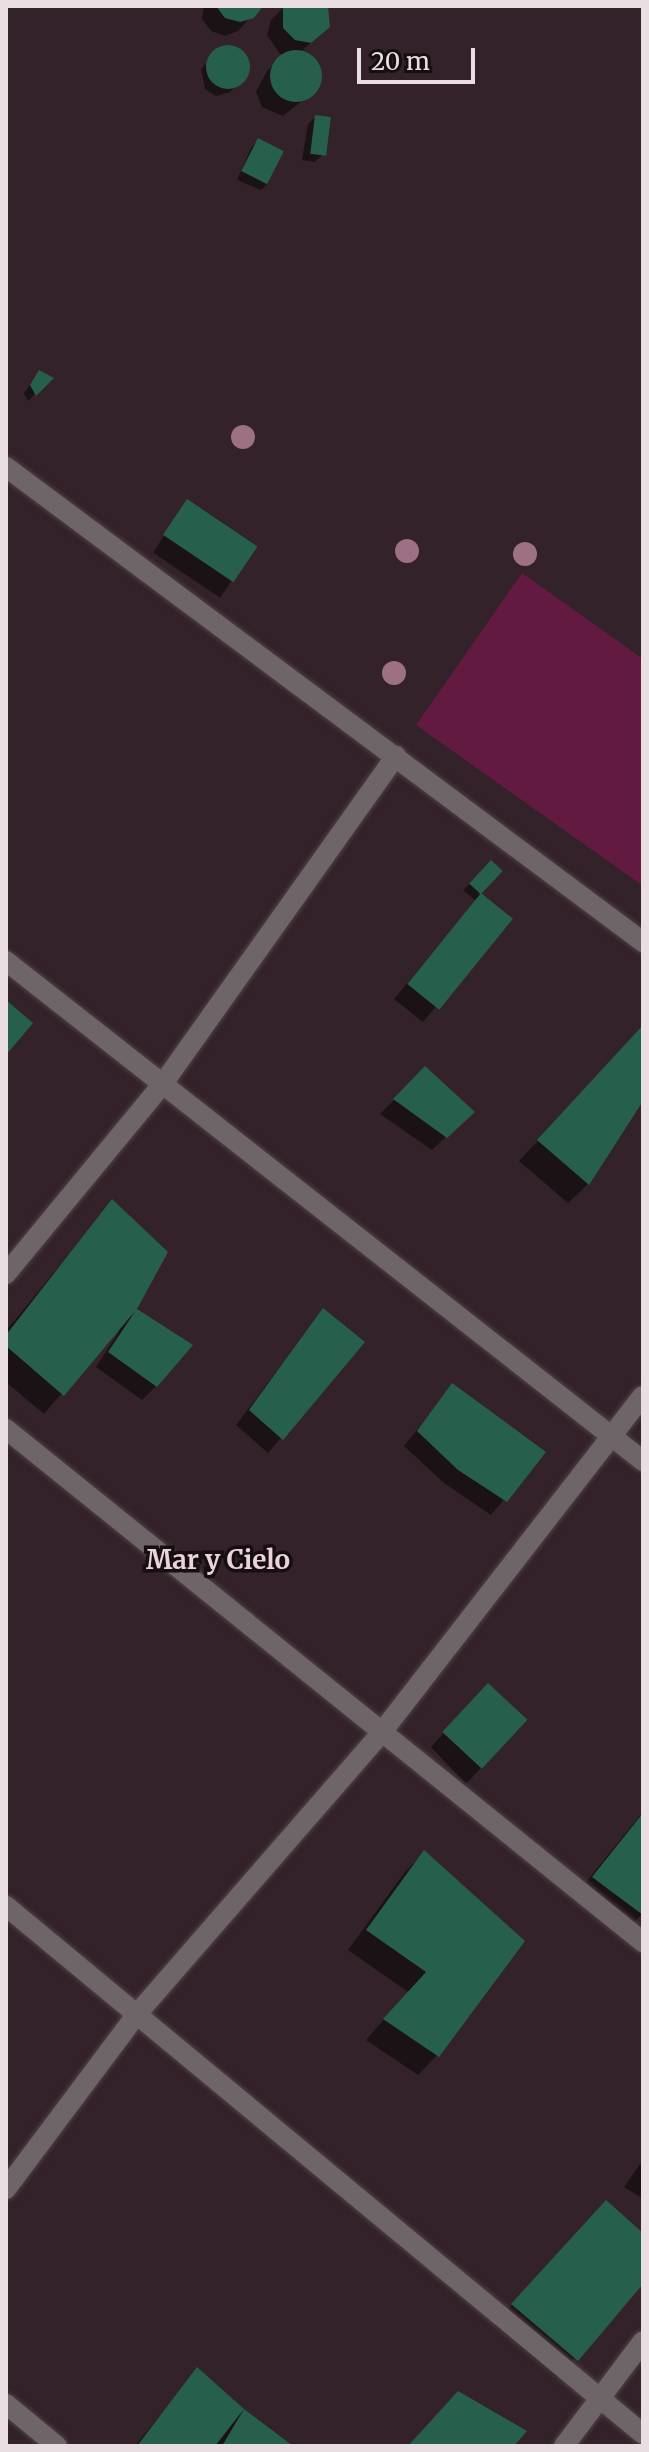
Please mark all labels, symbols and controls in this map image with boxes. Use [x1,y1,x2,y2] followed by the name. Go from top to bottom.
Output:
[361,32,479,82] scale bar
[371,46,430,77] text: 20 m
[146,1544,290,1576] district label: Mar y Cielo

